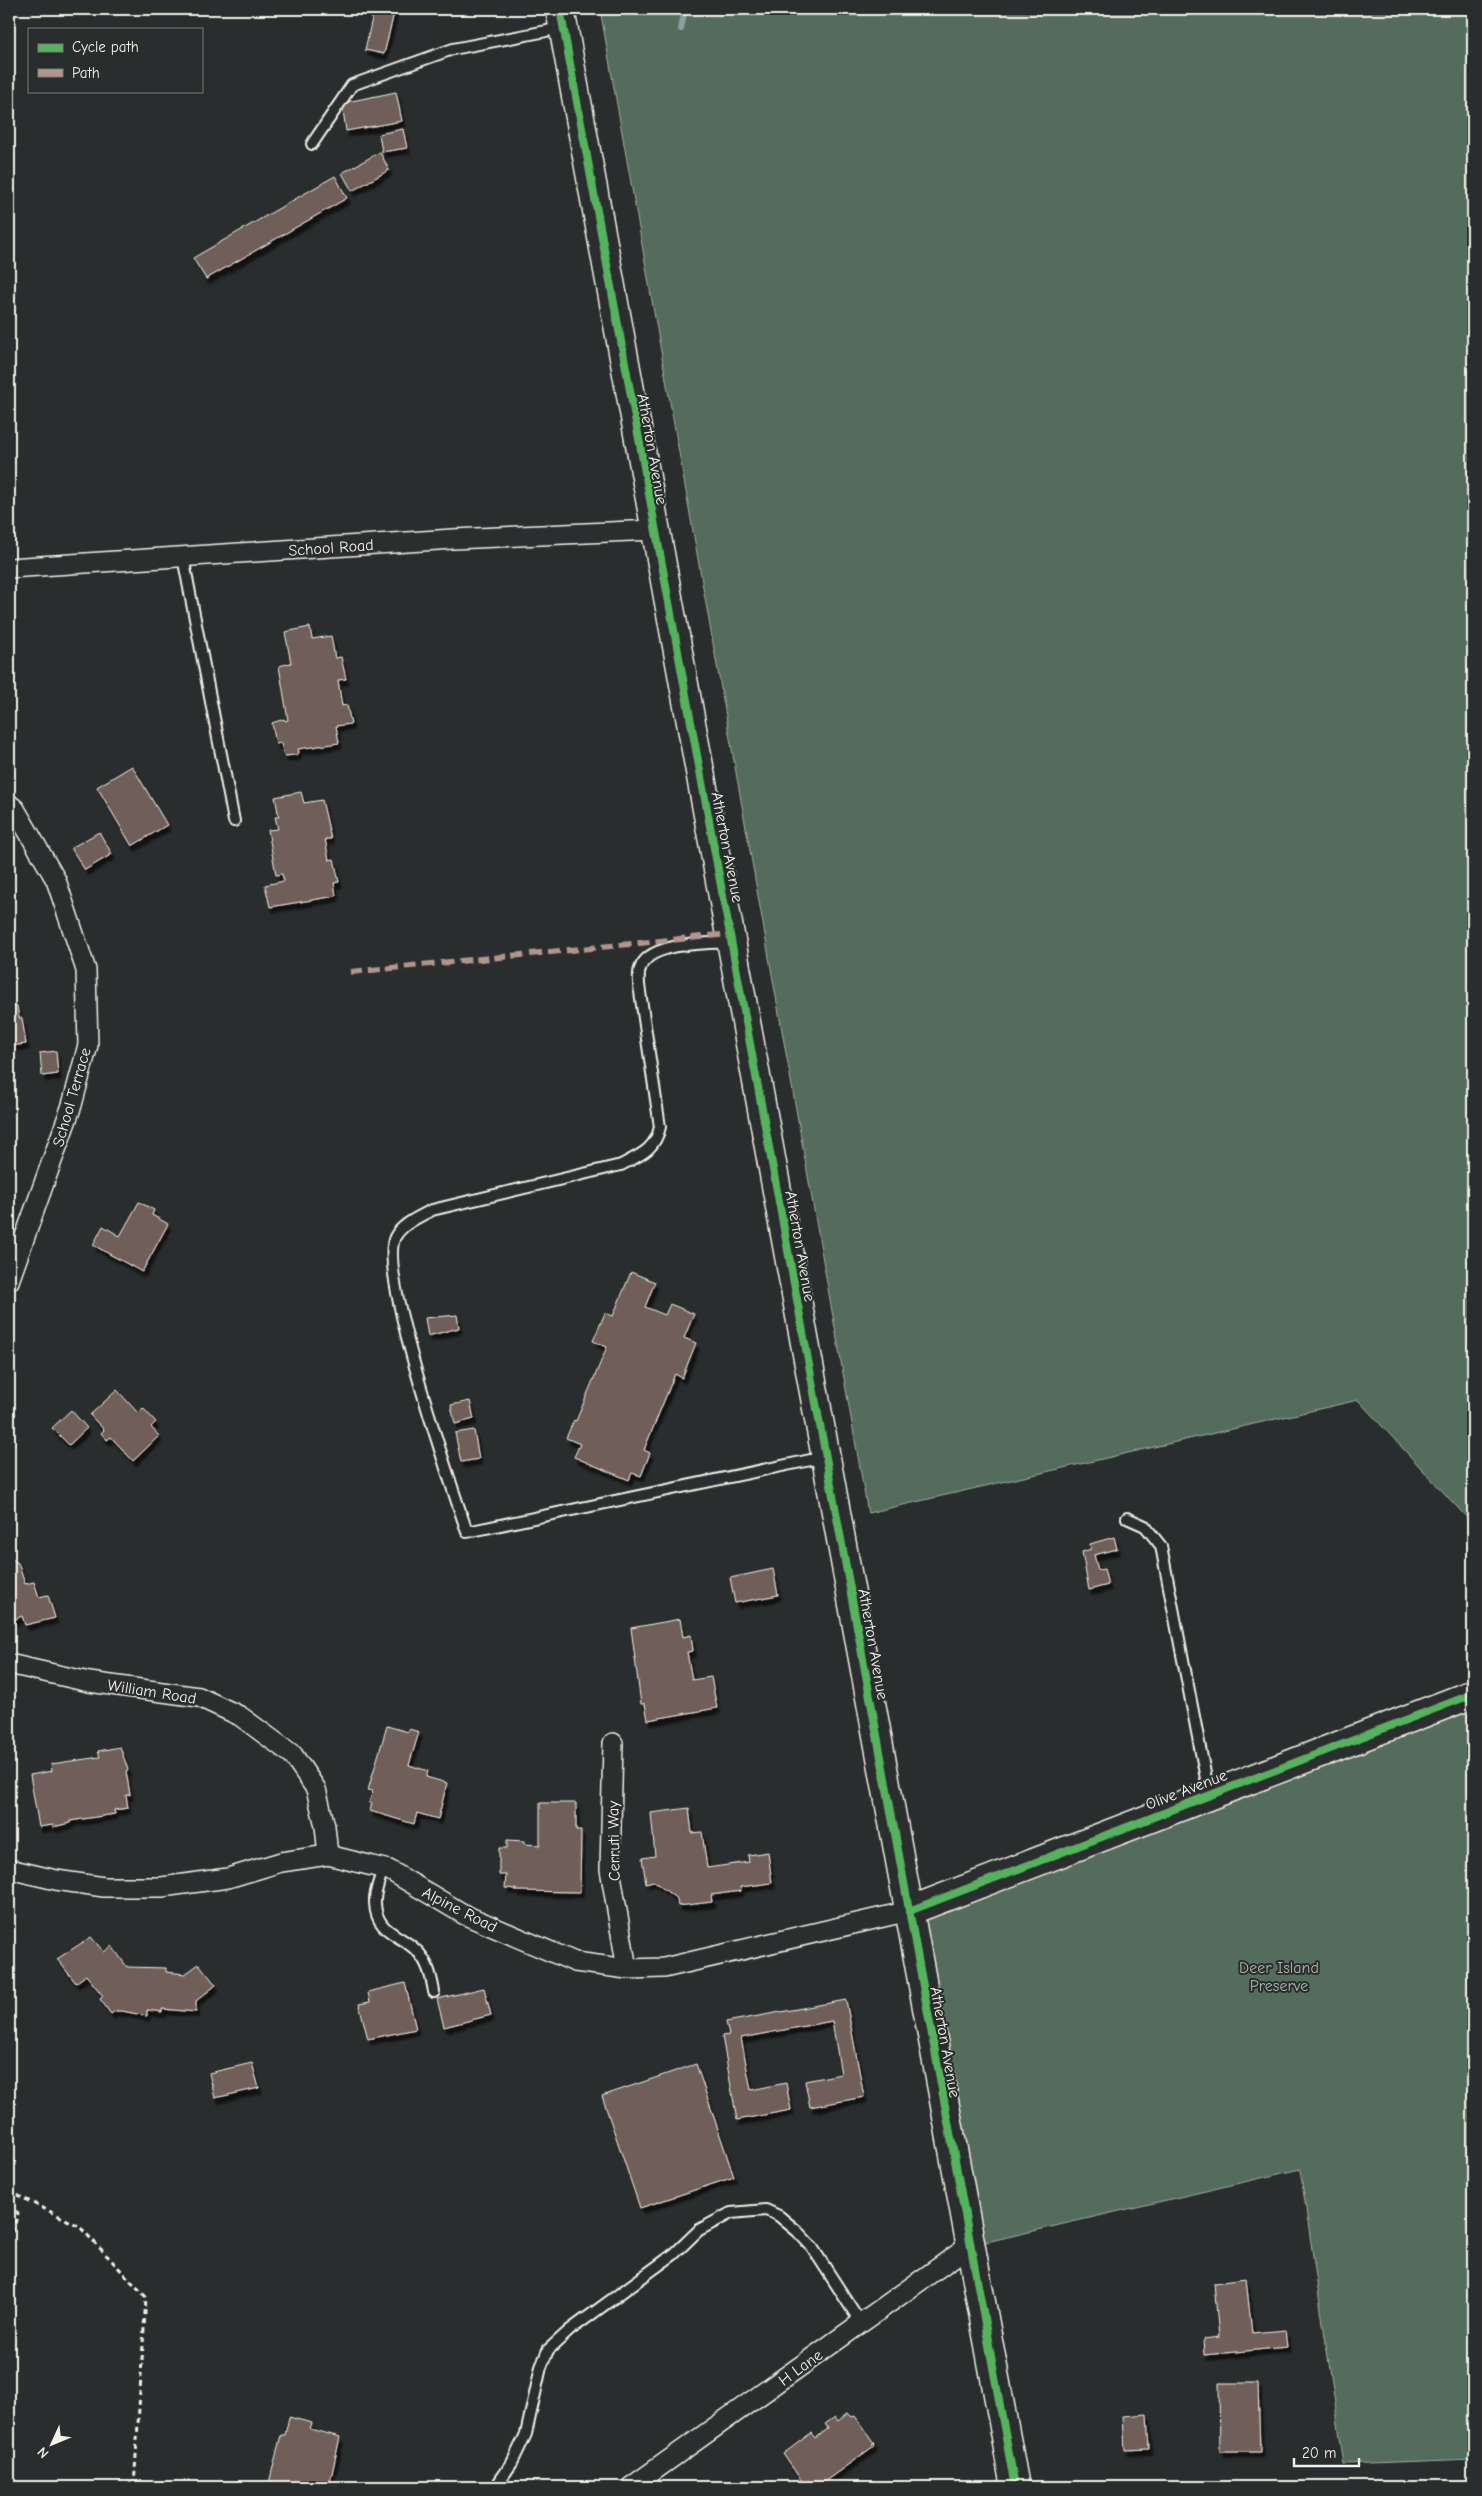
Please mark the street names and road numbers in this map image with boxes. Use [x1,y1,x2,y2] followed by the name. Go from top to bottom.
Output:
[633,392,671,506] street label: Atherton Avenue
[288,536,374,560] street label: School Road
[707,790,747,904] street label: Atherton Avenue
[49,1046,95,1149] street label: School Terrace
[781,1189,819,1303] street label: Atherton Avenue
[854,1587,892,1701] street label: Atherton Avenue
[106,1676,197,1708] street label: William Road
[1143,1766,1230,1814] street label: Olive Avenue
[604,1800,624,1881] street label: Cerruti Way
[419,1883,500,1936] street label: Alpine Road
[926,1985,964,2099] street label: Atherton Avenue
[775,2346,826,2390] street label: H Lane

